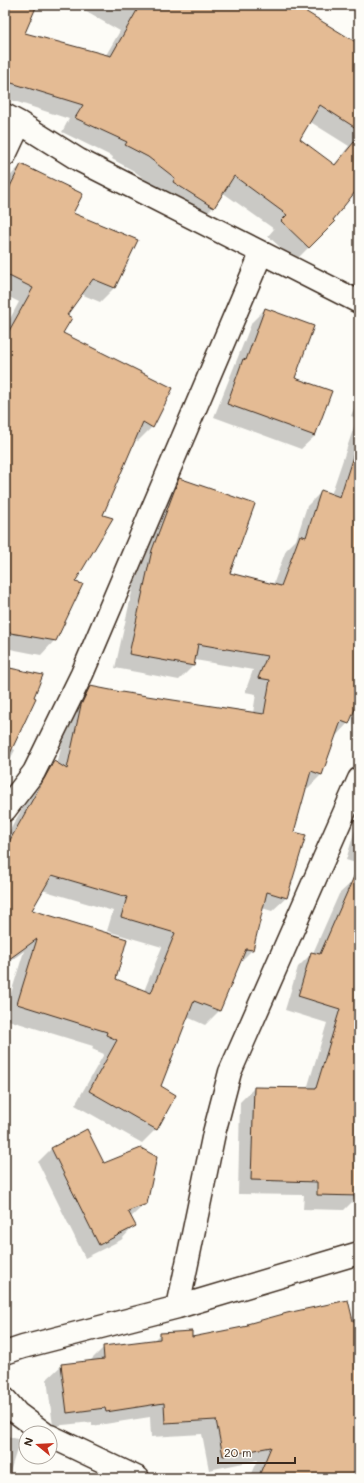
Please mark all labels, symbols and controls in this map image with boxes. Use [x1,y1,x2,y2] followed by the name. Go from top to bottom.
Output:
[18,1425,58,1465] north arrow
[20,1435,36,1448] text: N
[218,1439,295,1465] scale bar
[224,1444,252,1460] text: 20 m

